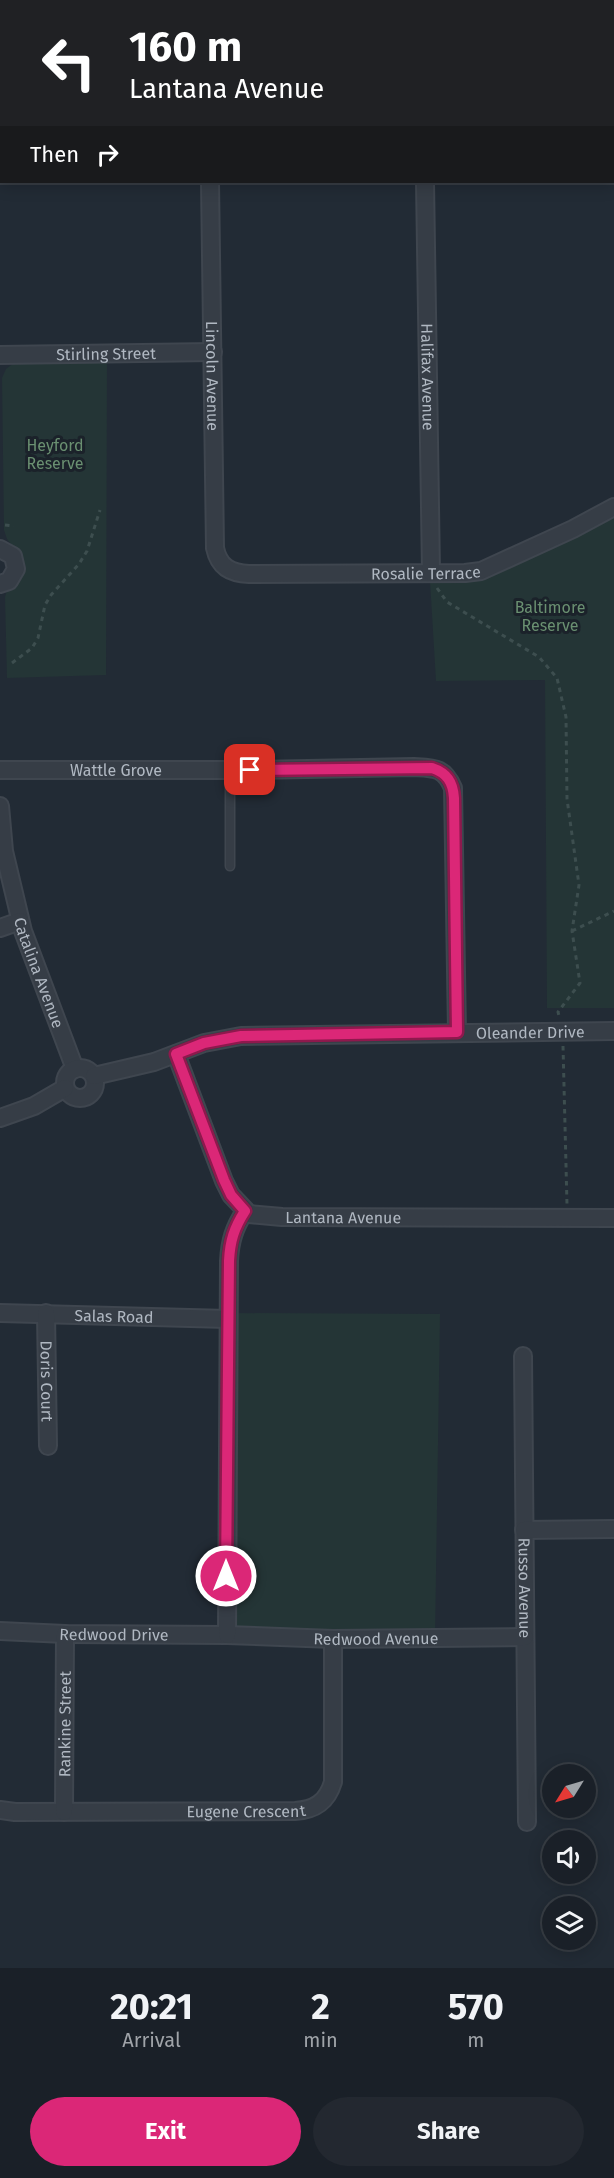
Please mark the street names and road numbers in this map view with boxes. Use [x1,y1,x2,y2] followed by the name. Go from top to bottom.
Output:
[202,321,223,431] street label: Lincoln Avenue
[418,323,438,431] street label: Halifax Avenue
[56,343,156,364] street label: Stirling Street
[371,562,482,583] street label: Rosalie Terrace
[70,761,162,780] street label: Wattle Grove
[11,916,68,1031] street label: Catalina Avenue
[476,1022,585,1042] street label: Oleander Drive
[285,1208,401,1227] street label: Lantana Avenue
[74,1305,154,1327] street label: Salas Road
[37,1340,57,1422] street label: Doris Court
[515,1538,535,1638] street label: Russo Avenue
[59,1624,169,1644] street label: Redwood Drive
[313,1628,438,1649] street label: Redwood Avenue
[55,1671,74,1777] street label: Rankine Street
[186,1800,307,1821] street label: Eugene Crescent

